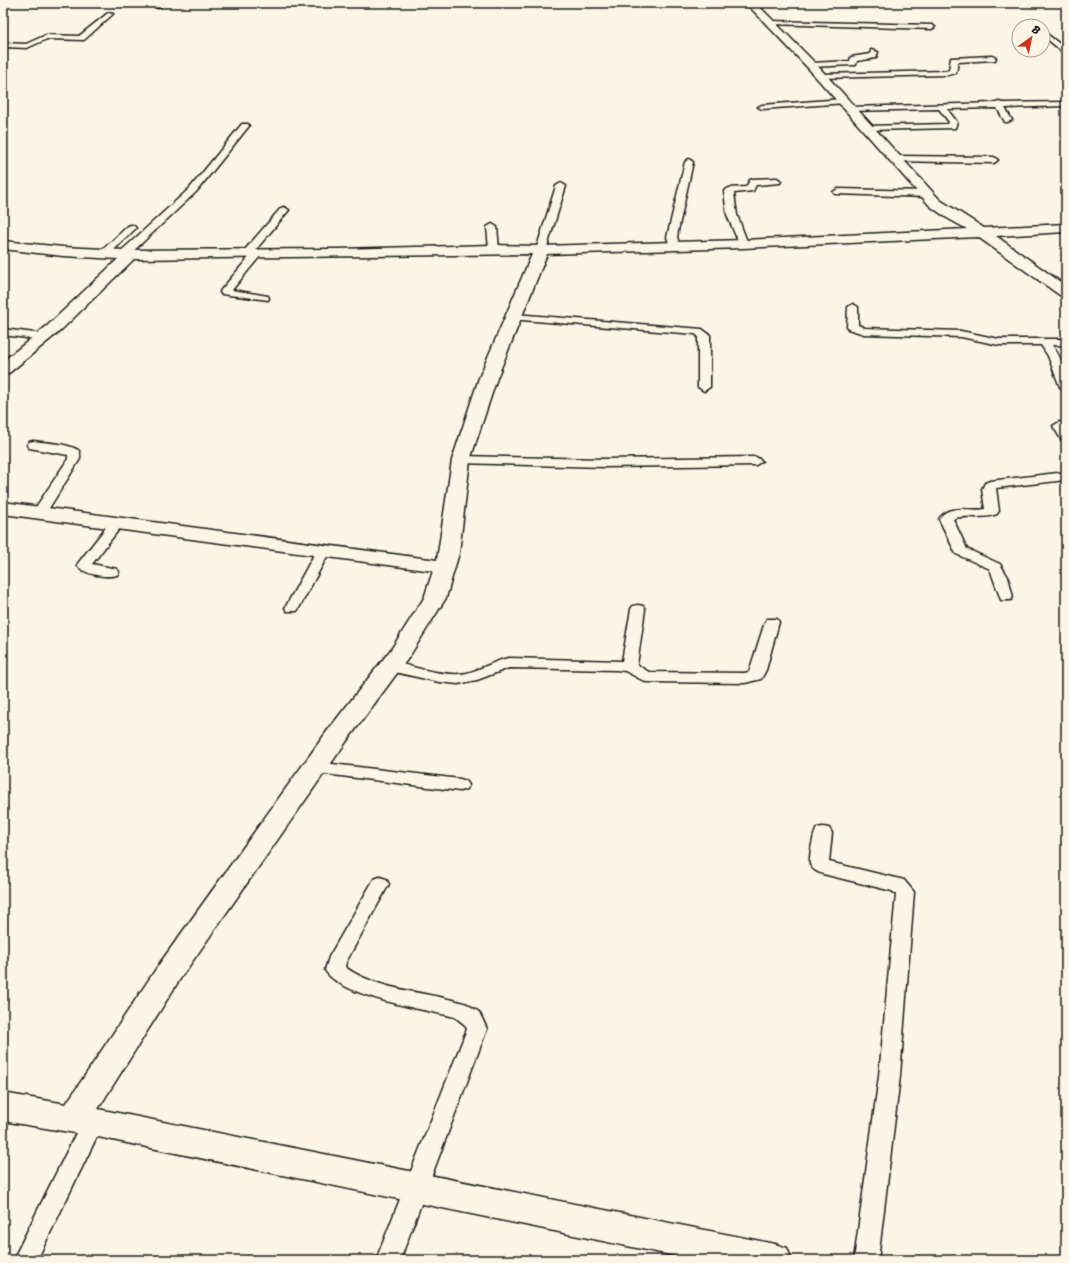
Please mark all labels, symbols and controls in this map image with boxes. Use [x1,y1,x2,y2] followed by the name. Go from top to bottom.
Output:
[1011,18,1051,58] north arrow
[1028,20,1044,40] text: B

